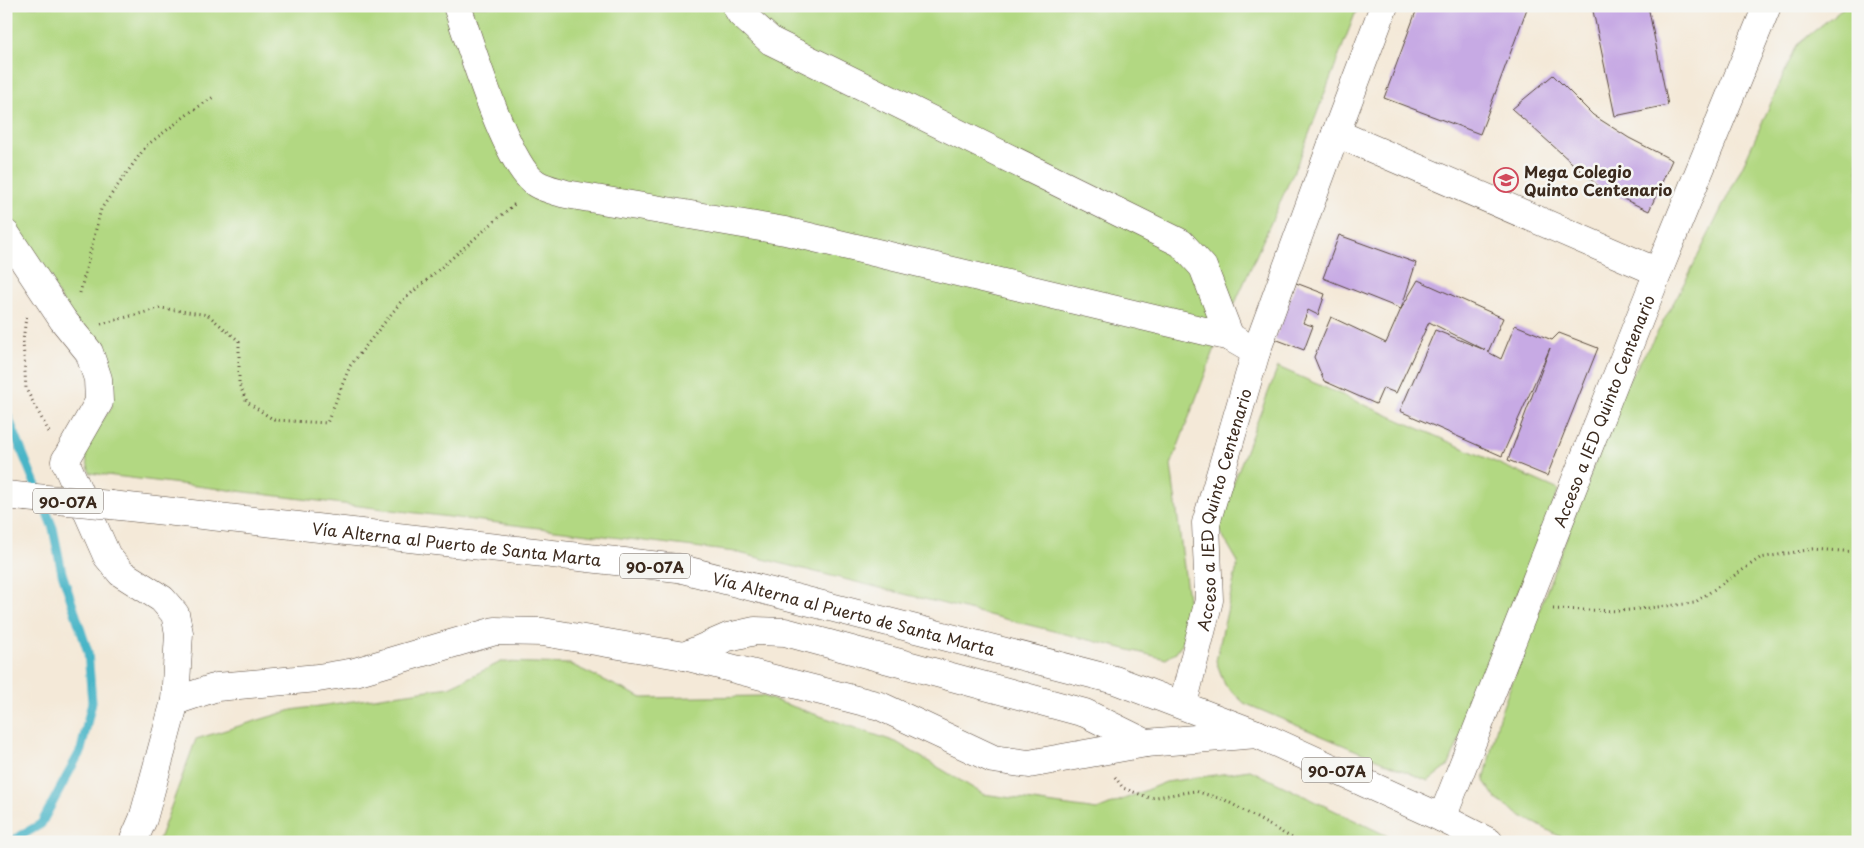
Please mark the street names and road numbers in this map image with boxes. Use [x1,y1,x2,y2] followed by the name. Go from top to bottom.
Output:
[1546,291,1660,531] street label: Acceso a IED Quinto Centenario
[1190,385,1257,633] street label: Acceso a IED Quinto Centenario
[33,488,103,514] road number: 90-07A
[311,515,603,571] street label: Vía Alterna al Puerto de Santa Marta
[620,554,690,578] road number: 90-07A
[710,565,998,661] street label: Vía Alterna al Puerto de Santa Marta
[1302,758,1372,782] road number: 90-07A

